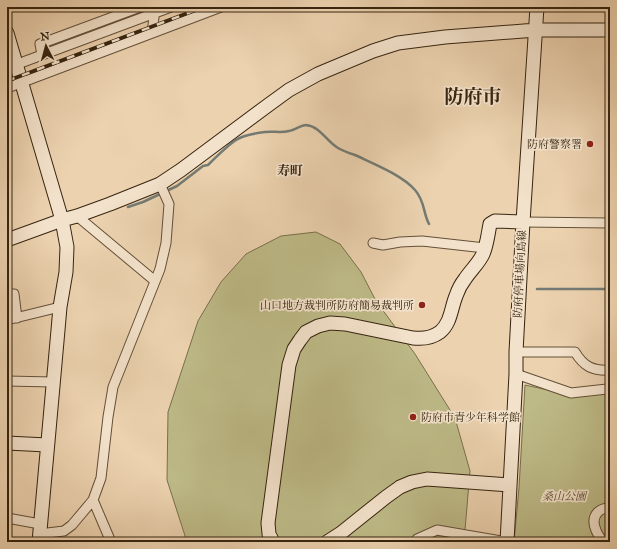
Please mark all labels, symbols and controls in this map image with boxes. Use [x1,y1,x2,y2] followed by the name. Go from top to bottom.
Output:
[26,26,66,66] north arrow
[40,30,51,44] text: N
[444,85,502,108] district label: 防府市
[527,138,582,151] place label: 防府警察署
[585,139,595,149] marker: 防府警察署
[277,163,303,179] district label: 寿町
[511,230,529,318] street label: 防府停車場向島線
[260,299,414,312] place label: 山口地方裁判所防府簡易裁判所
[417,300,427,310] marker: 山口地方裁判所防府簡易裁判所
[421,411,520,424] place label: 防府市青少年科学館
[408,412,418,422] marker: 防府市青少年科学館
[542,490,588,503] park label: 桑山公園

